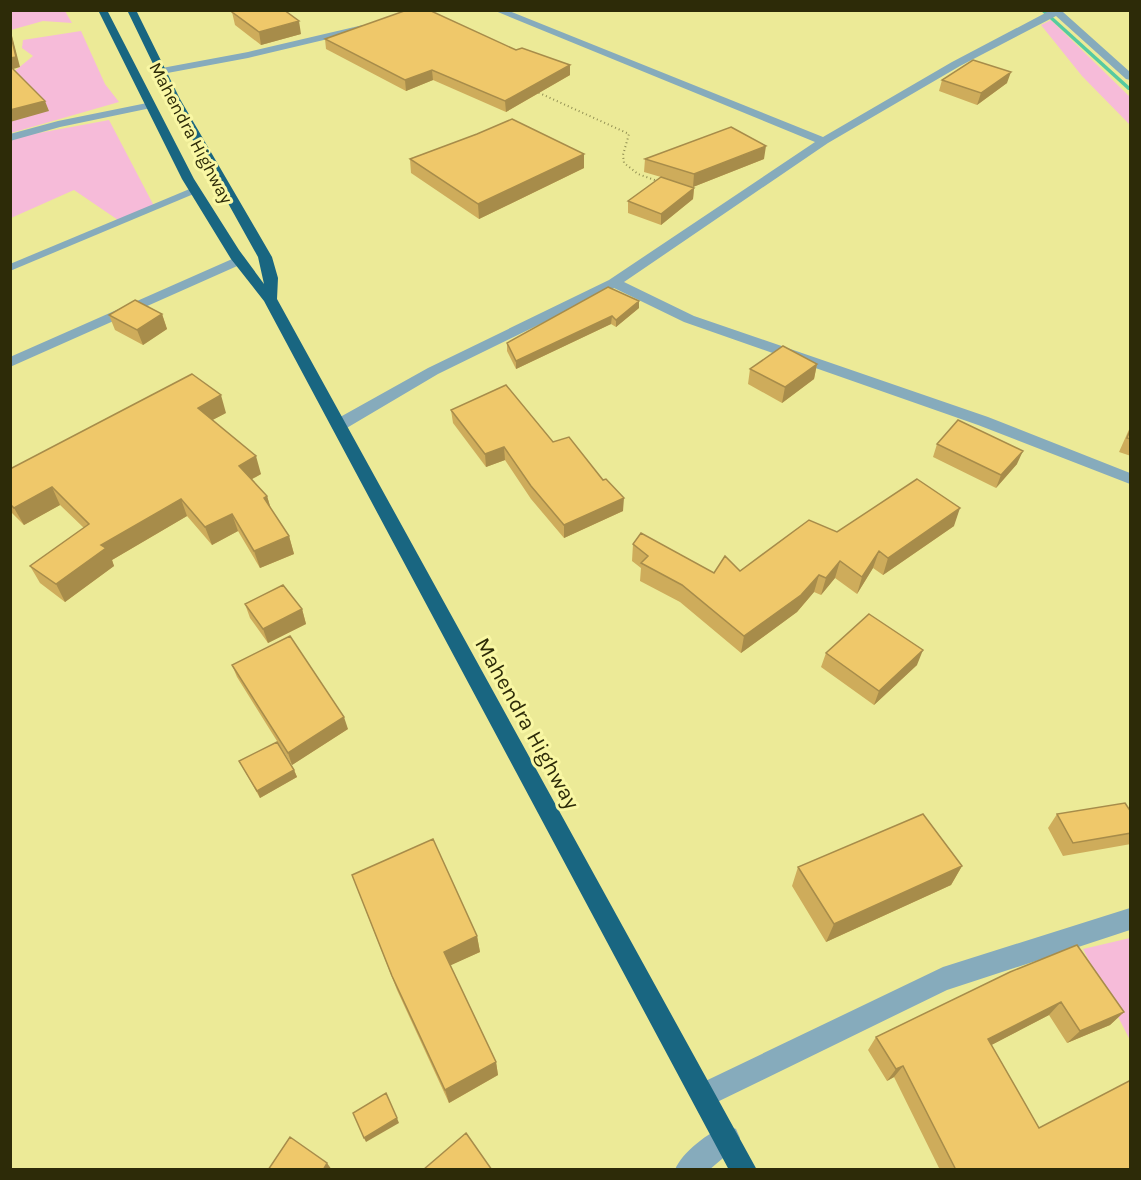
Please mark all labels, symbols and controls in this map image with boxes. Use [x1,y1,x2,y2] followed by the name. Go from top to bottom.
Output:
[144,58,238,208] street label: Mahendra Highway
[469,633,585,814] street label: Mahendra Highway

